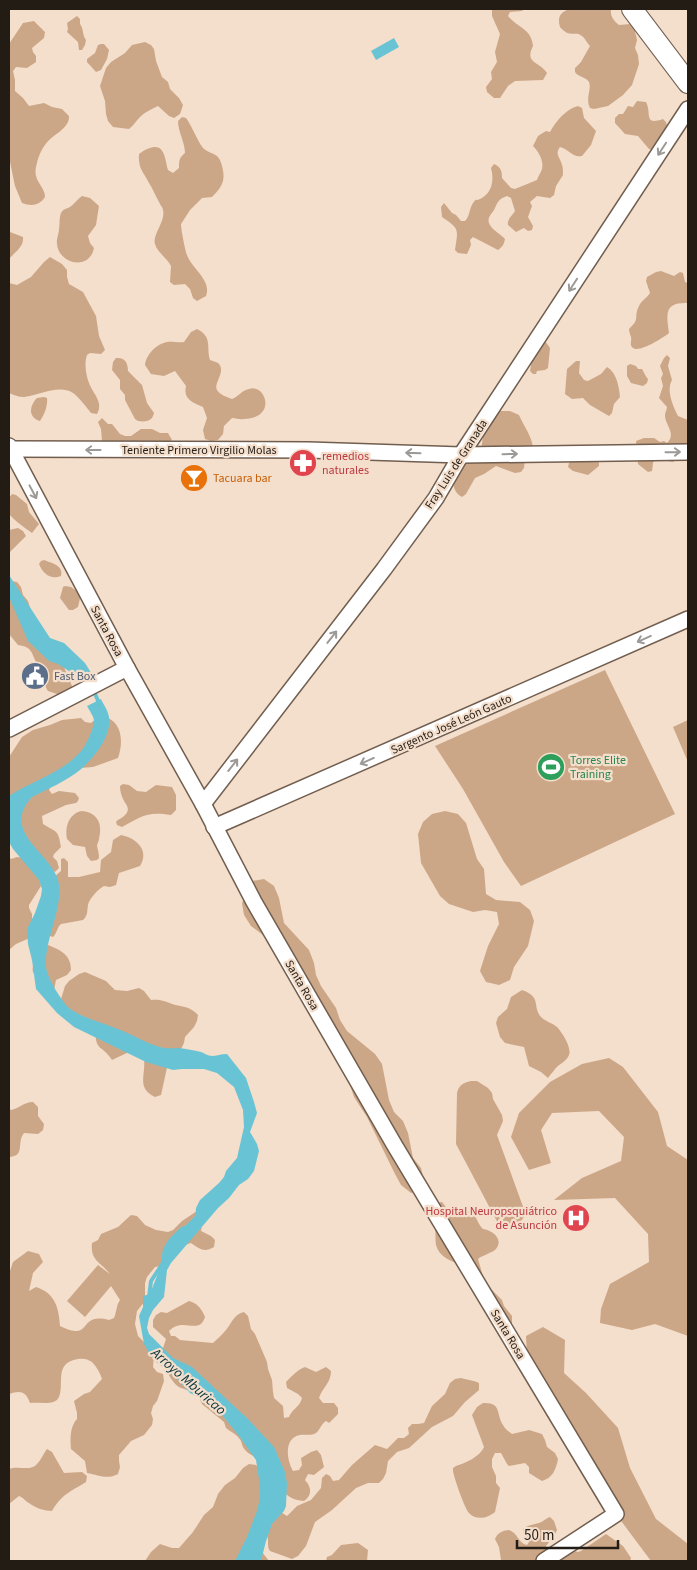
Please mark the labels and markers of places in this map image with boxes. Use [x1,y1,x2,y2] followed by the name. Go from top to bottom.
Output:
[288,448,318,478] pharmacy icon: remedios naturales
[322,448,369,479] place label: remedios naturales
[179,463,209,493] bar icon: Tacuara bar
[213,470,273,487] place label: Tacuara bar
[20,661,50,691] public building icon: Fast Box
[54,668,96,685] place label: Fast Box
[536,752,566,782] sports icon: Torres Elite Training
[570,752,626,783] place label: Torres Elite Training
[425,1203,557,1234] place label: Hospital Neuropsquiátrico de Asunción
[561,1203,591,1233] hospital icon: Hospital Neuropsquiátrico de Asunción

